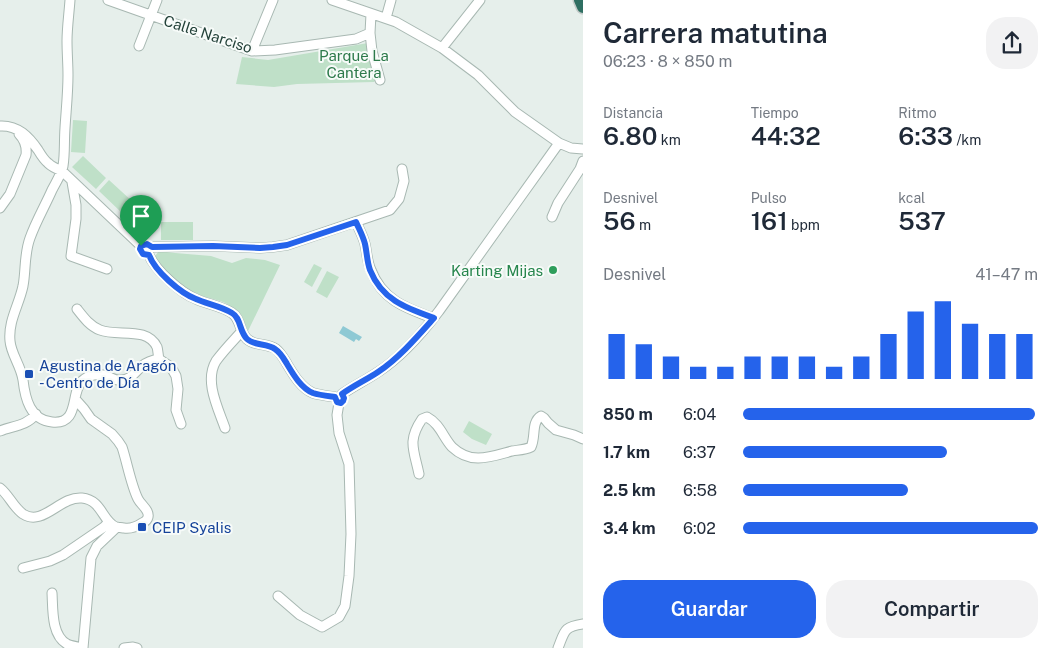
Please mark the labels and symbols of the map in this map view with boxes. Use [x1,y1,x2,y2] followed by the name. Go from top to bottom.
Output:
[162,12,254,56] street label: Calle Narciso
[319,47,389,81] park label: Parque La Cantera
[120,195,162,246] pin
[451,262,543,279] place label: Karting Mijas
[547,264,559,276] marker: Karting Mijas
[39,357,176,391] place label: Agustina de Aragón - Centro de Día
[23,368,35,380] marker: Agustina de Aragón - Centro de Día
[152,519,231,536] place label: CEIP Syalis
[136,521,148,533] marker: CEIP Syalis

